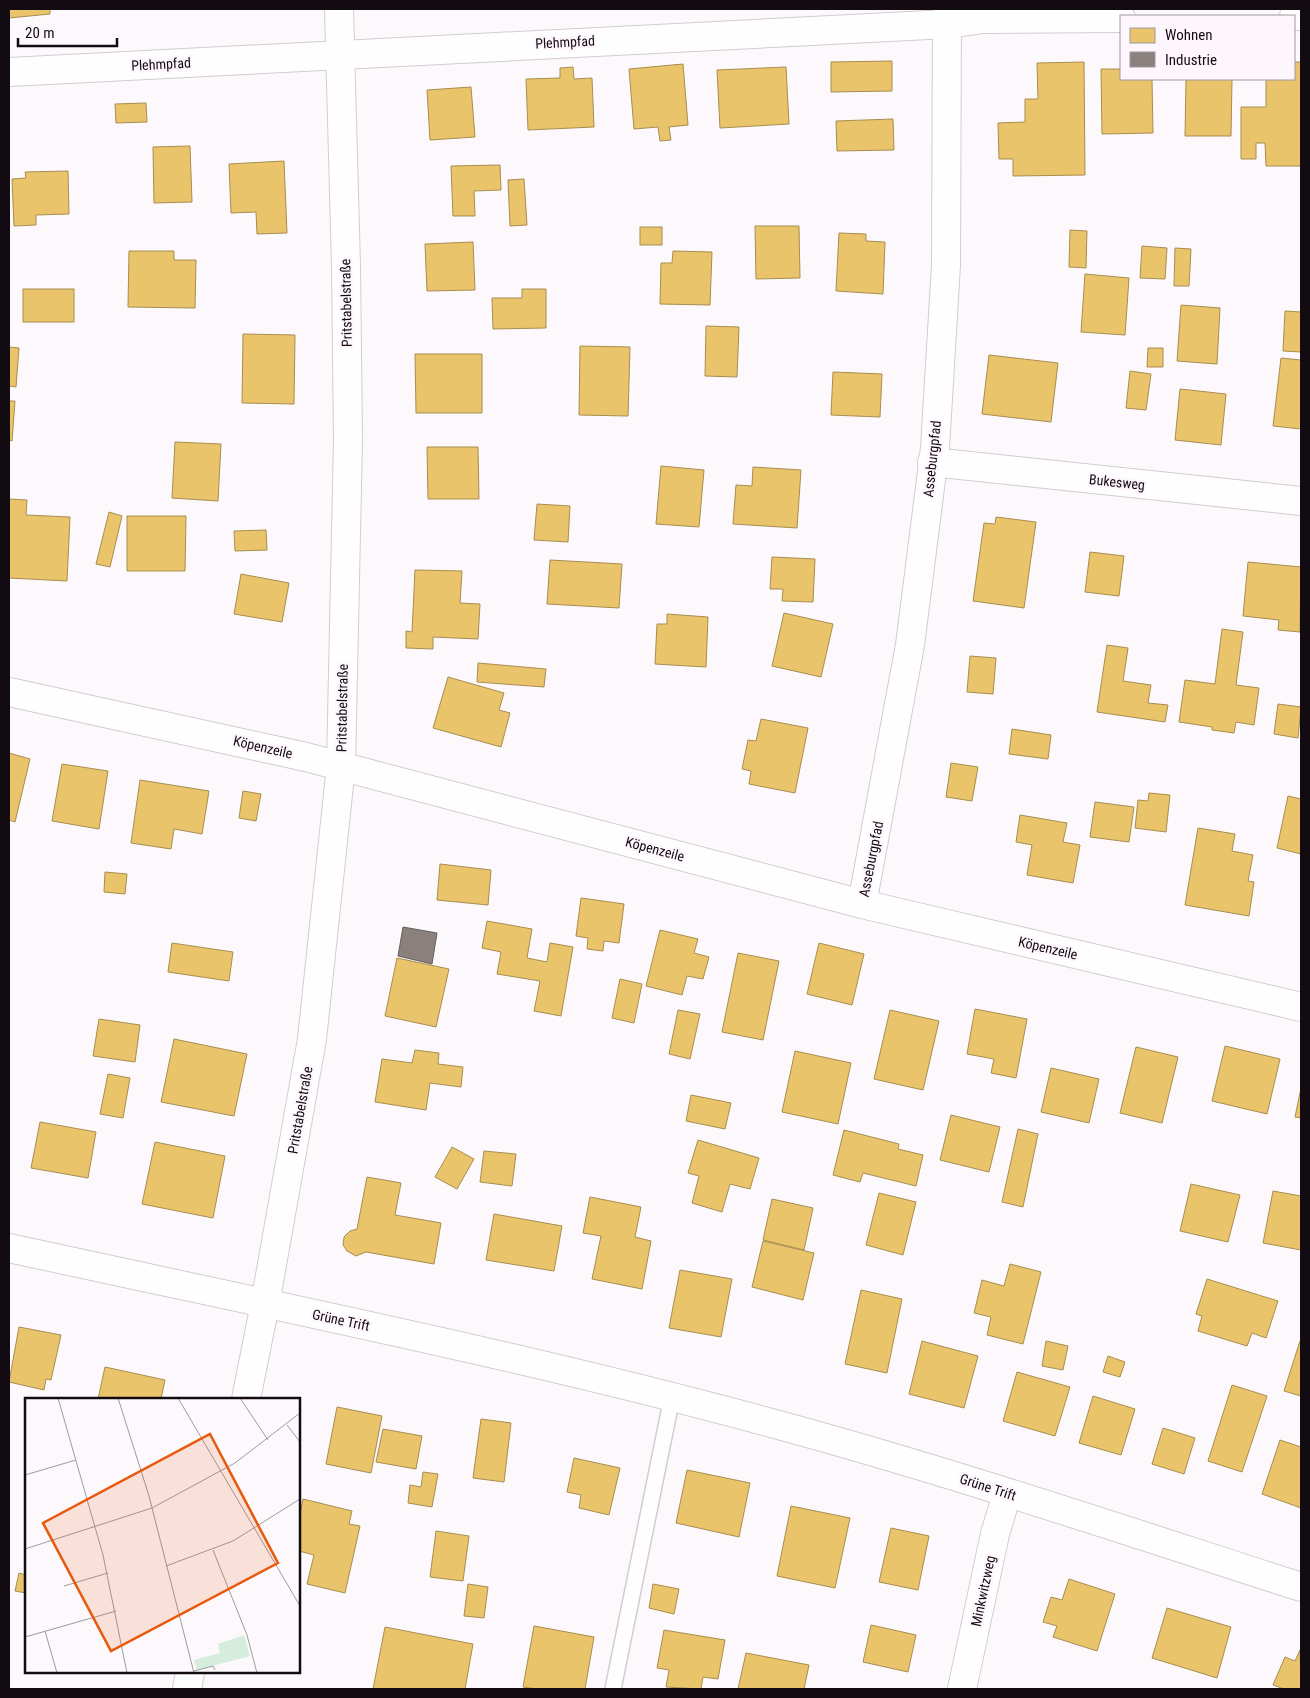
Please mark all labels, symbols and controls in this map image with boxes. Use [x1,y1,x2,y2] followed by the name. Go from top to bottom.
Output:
[18,15,116,47] scale bar
[1120,15,1295,80] legend
[25,24,55,42] text: 20 m
[1165,26,1213,44] text: Wohnen
[535,32,595,52] street label: Plehmpfad
[1165,51,1217,69] text: Industrie
[131,54,191,74] street label: Plehmpfad
[337,258,355,347] street label: Pritstabelstraße
[920,420,944,498] street label: Asseburgpfad
[1088,471,1146,493] street label: Bukesweg
[333,663,351,752] street label: Pritstabelstraße
[232,732,295,762] street label: Köpenzeile
[856,820,886,898] street label: Asseburgpfad
[624,833,687,865] street label: Köpenzeile
[1017,933,1080,963] street label: Köpenzeile
[284,1065,316,1155] street label: Pritstabelstraße
[311,1306,371,1334] street label: Grüne Trift
[25,1398,300,1673] inset map
[958,1470,1018,1504] street label: Grüne Trift
[968,1554,998,1628] street label: Minkwitzweg

